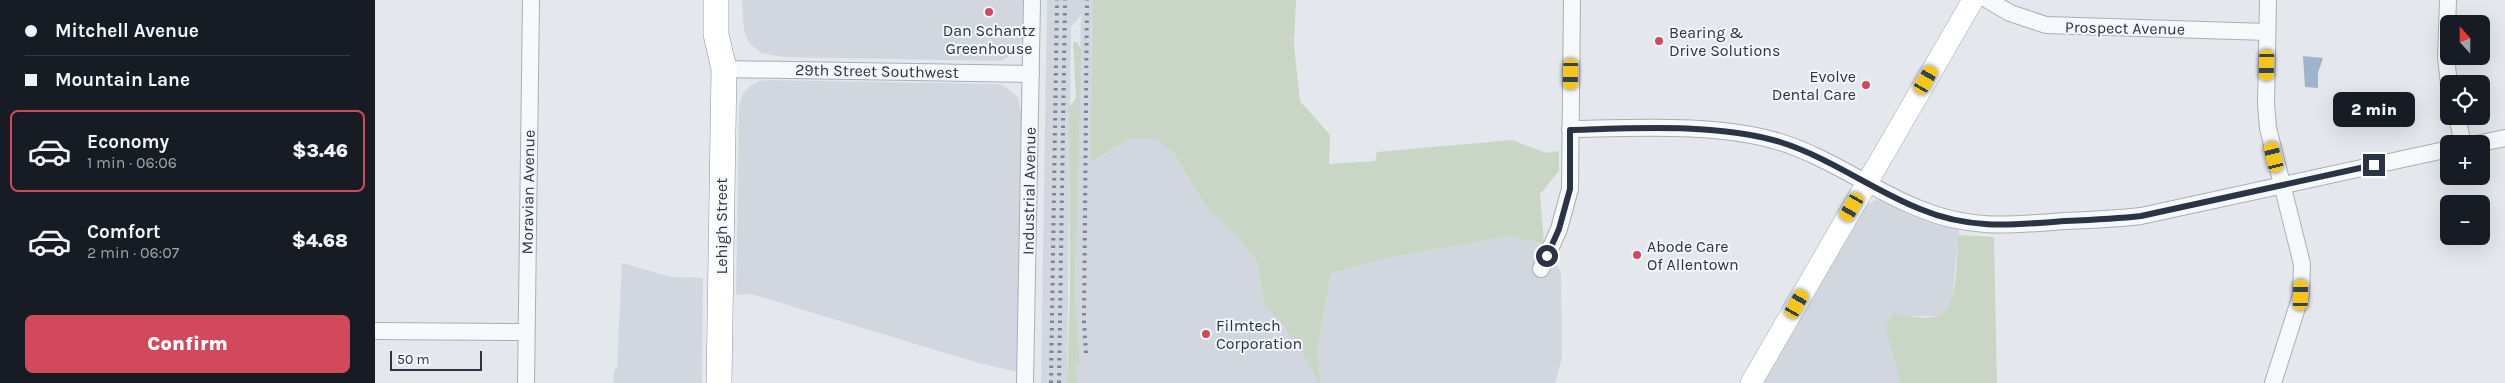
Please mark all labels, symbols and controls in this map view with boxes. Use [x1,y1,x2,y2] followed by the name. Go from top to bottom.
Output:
[983,6,995,18] marker: Dan Schantz Greenhouse
[2440,15,2490,65] north arrow
[2440,15,2490,245] map controls
[2065,17,2185,39] street label: Prospect Avenue
[55,20,199,42] text: Mitchell Avenue
[943,21,1035,58] place label: Dan Schantz Greenhouse
[1669,23,1780,60] place label: Bearing & Drive Solutions
[1653,35,1665,47] marker: Bearing & Drive Solutions
[2259,50,2274,80] car
[1563,59,1578,89] car
[795,60,959,82] street label: 29th Street Southwest
[1912,63,1939,97] car
[1772,67,1856,104] place label: Evolve Dental Care
[55,69,190,91] text: Mountain Lane
[2440,75,2490,125] button: locate
[1860,79,1872,91] marker: Evolve Dental Care
[2333,92,2415,128] callout: 2 min
[2351,100,2397,119] text: 2 min
[1018,127,1040,255] street label: Industrial Avenue
[27,129,72,174] icon: car
[517,130,539,254] street label: Moravian Avenue
[87,131,169,153] text: Economy
[2440,135,2490,185] button: +
[292,140,348,162] text: $3.46
[2263,141,2284,173] car
[87,153,177,172] text: 1 min · 06:06
[2363,154,2385,176] route end
[712,178,731,274] street label: Lehigh Street
[1838,190,1865,224] car
[2440,195,2490,245] button: −
[27,219,72,264] icon: car
[87,221,161,243] text: Comfort
[292,230,348,252] text: $4.68
[1647,237,1739,274] place label: Abode Care Of Allentown
[87,243,179,262] text: 2 min · 06:07
[1536,245,1558,267] route start
[1631,249,1643,261] marker: Abode Care Of Allentown
[2293,280,2308,310] car
[1783,287,1810,321] car
[25,315,350,373] button: Confirm
[1216,316,1302,353] place label: Filmtech Corporation
[1200,328,1212,340] marker: Filmtech Corporation
[390,348,483,371] scale bar
[397,351,430,368] text: 50 m

